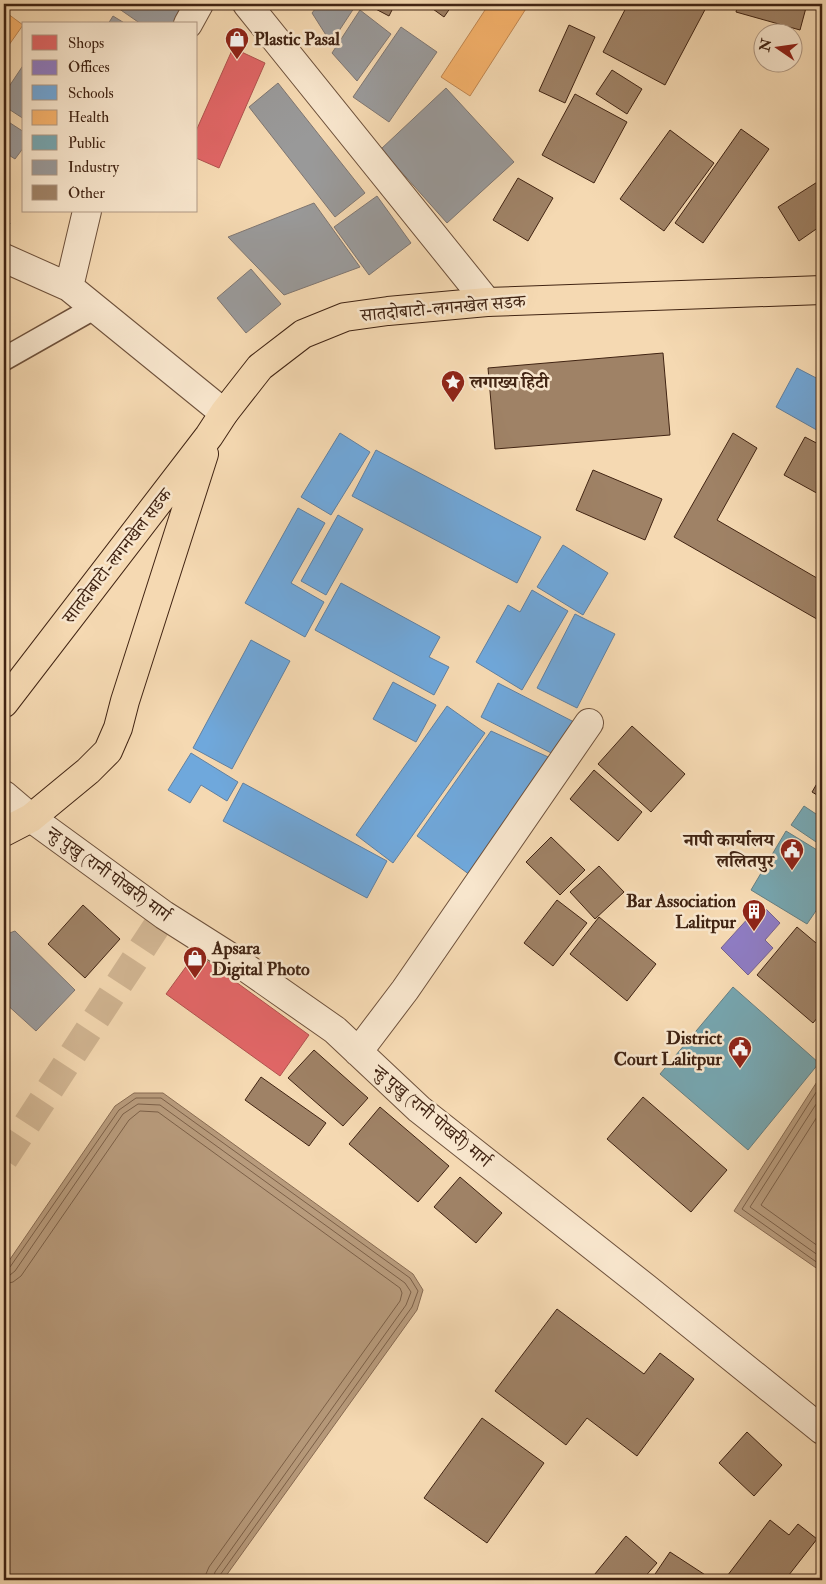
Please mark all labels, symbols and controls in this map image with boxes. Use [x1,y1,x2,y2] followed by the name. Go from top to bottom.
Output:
[22,22,198,212] legend
[754,22,804,72] north arrow
[224,26,250,60] shop icon: Plastic Pasal
[254,28,340,51] place label: Plastic Pasal
[68,34,104,54] text: Shops
[756,37,776,54] text: N
[68,58,110,77] text: Offices
[68,84,114,103] text: Schools
[68,108,109,127] text: Health
[68,134,106,153] text: Public
[68,158,119,177] text: Industry
[68,184,105,203] text: Other
[359,290,528,327] street label: सातदोबाटो-लगनखेल सडक
[440,369,466,403] place icon: लगाख्य हिटी
[468,371,550,394] place label: लगाख्य हिटी
[57,483,178,629] street label: सातदोबाटो-लगनखेल सडक
[41,821,176,928] street label: न्हु पुखु (रानी पोखरी) मार्ग
[682,829,776,873] place label: नापी कार्यालय ललितपुर
[779,837,805,871] public building icon: नापी कार्यालय ललितपुर
[626,890,737,934] place label: Bar Association Lalitpur
[741,898,767,932] building icon: Bar Association Lalitpur
[211,937,310,981] place label: Apsara Digital Photo
[182,945,208,979] shop icon: Apsara Digital Photo
[614,1027,722,1071] place label: District Court Lalitpur
[727,1035,753,1069] public building icon: District Court Lalitpur
[367,1059,497,1174] street label: न्हु पुखु (रानी पोखरी) मार्ग

